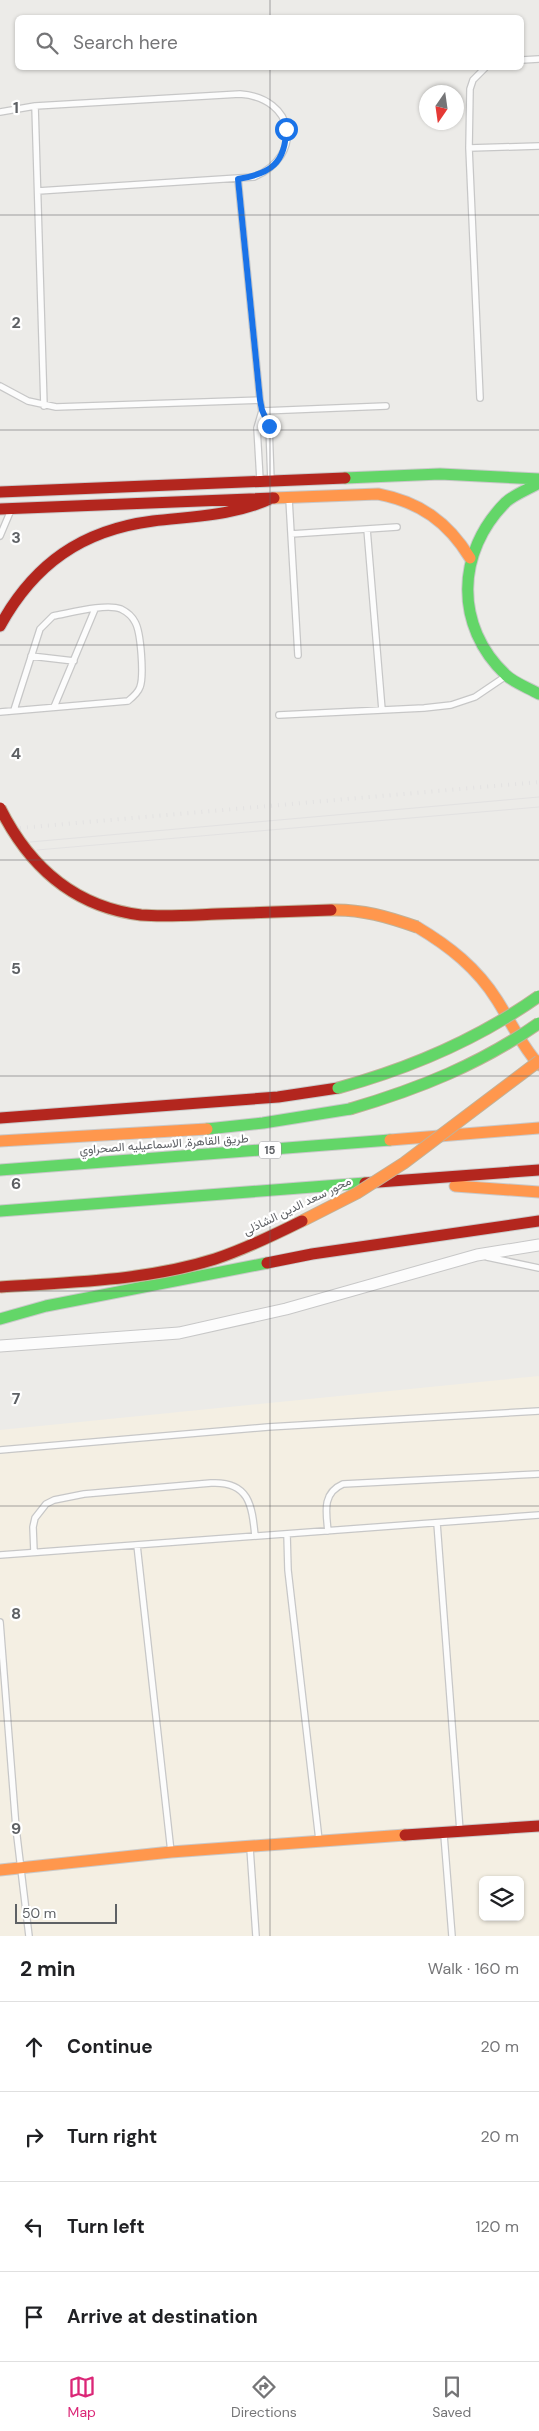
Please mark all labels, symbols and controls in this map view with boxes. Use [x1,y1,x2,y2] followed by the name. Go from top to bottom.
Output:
[15,15,524,70] search box
[33,29,61,57] icon: search
[73,30,178,55] text: Search here
[419,85,464,130] north arrow
[13,97,19,118] text: 1
[275,118,298,141] route start
[11,312,21,333] text: 2
[258,415,281,438] route end
[11,527,21,548] text: 3
[11,743,21,764] text: 4
[11,958,21,979] text: 5
[79,1130,249,1160] street label: طريق القاهرة, الاسماعيليه الصحراوي
[259,1142,281,1158] road number: 15
[11,1173,21,1194] text: 6
[240,1173,354,1239] street label: محور سعد الدين الشاذلى
[12,1388,21,1409] text: 7
[11,1603,21,1624] text: 8
[11,1818,21,1839] text: 9
[479,1876,524,1921] map controls
[479,1876,524,1921] button: layers
[15,1901,118,1924] scale bar
[22,1904,56,1922] text: 50 m
[20,1955,76,1983] text: 2 min
[428,1958,519,1979] text: Walk · 160 m
[20,2033,48,2061] icon: ahead
[67,2034,153,2059] text: Continue
[480,2036,519,2057] text: 20 m
[20,2123,48,2151] icon: right
[67,2124,157,2149] text: Turn right
[480,2126,519,2147] text: 20 m
[20,2213,48,2241] icon: left
[67,2214,145,2239] text: Turn left
[475,2216,519,2237] text: 120 m
[20,2303,48,2331] icon: arrive
[67,2304,258,2329] text: Arrive at destination
[68,2373,96,2421] tab: Map
[231,2373,297,2421] tab: Directions
[432,2373,471,2421] tab: Saved

